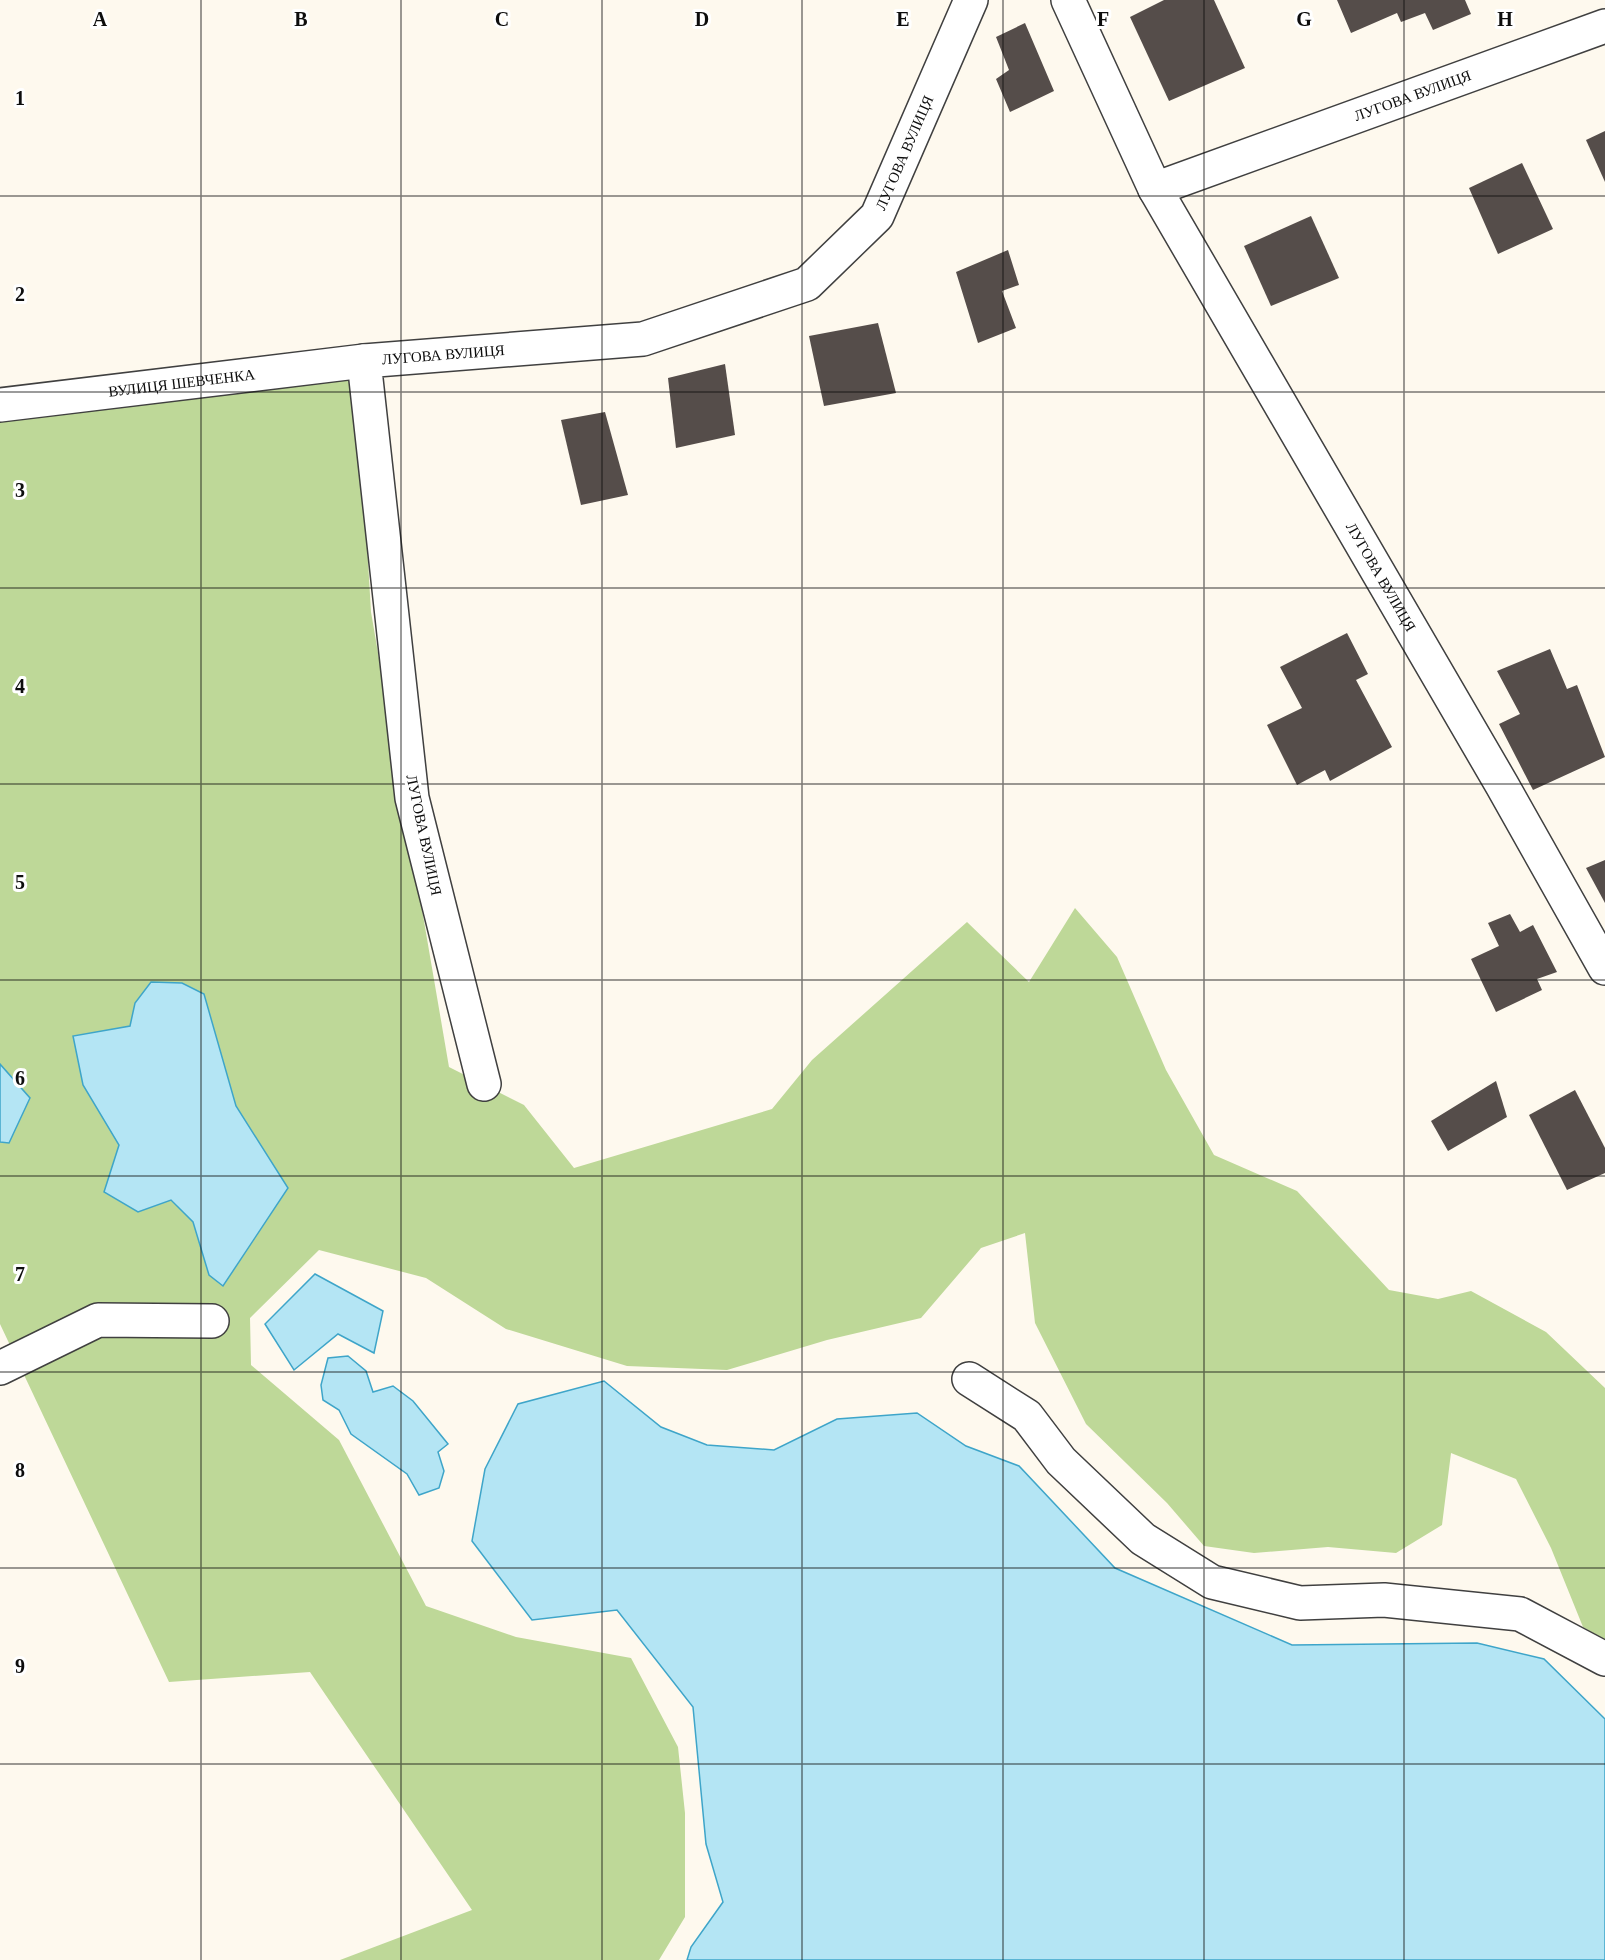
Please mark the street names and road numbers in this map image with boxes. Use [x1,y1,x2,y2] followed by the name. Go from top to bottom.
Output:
[1352,67,1473,124] street label: ЛУГОВА ВУЛИЦЯ
[873,93,936,212] street label: ЛУГОВА ВУЛИЦЯ
[381,342,505,368] street label: ЛУГОВА ВУЛИЦЯ
[107,366,256,400] street label: ВУЛИЦЯ ШЕВЧЕНКА
[1343,520,1419,634] street label: ЛУГОВА ВУЛИЦЯ
[403,773,445,897] street label: ЛУГОВА ВУЛИЦЯ

